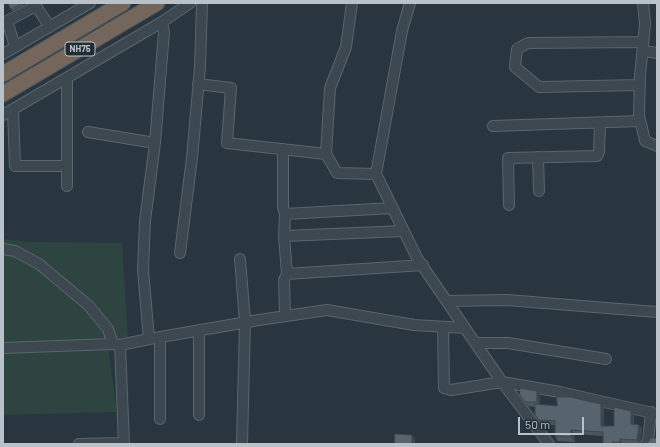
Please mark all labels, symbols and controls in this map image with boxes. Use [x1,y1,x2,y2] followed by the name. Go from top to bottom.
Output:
[65,42,95,56] road number: NH75
[520,409,586,435] scale bar
[525,417,550,431] text: 50 m

